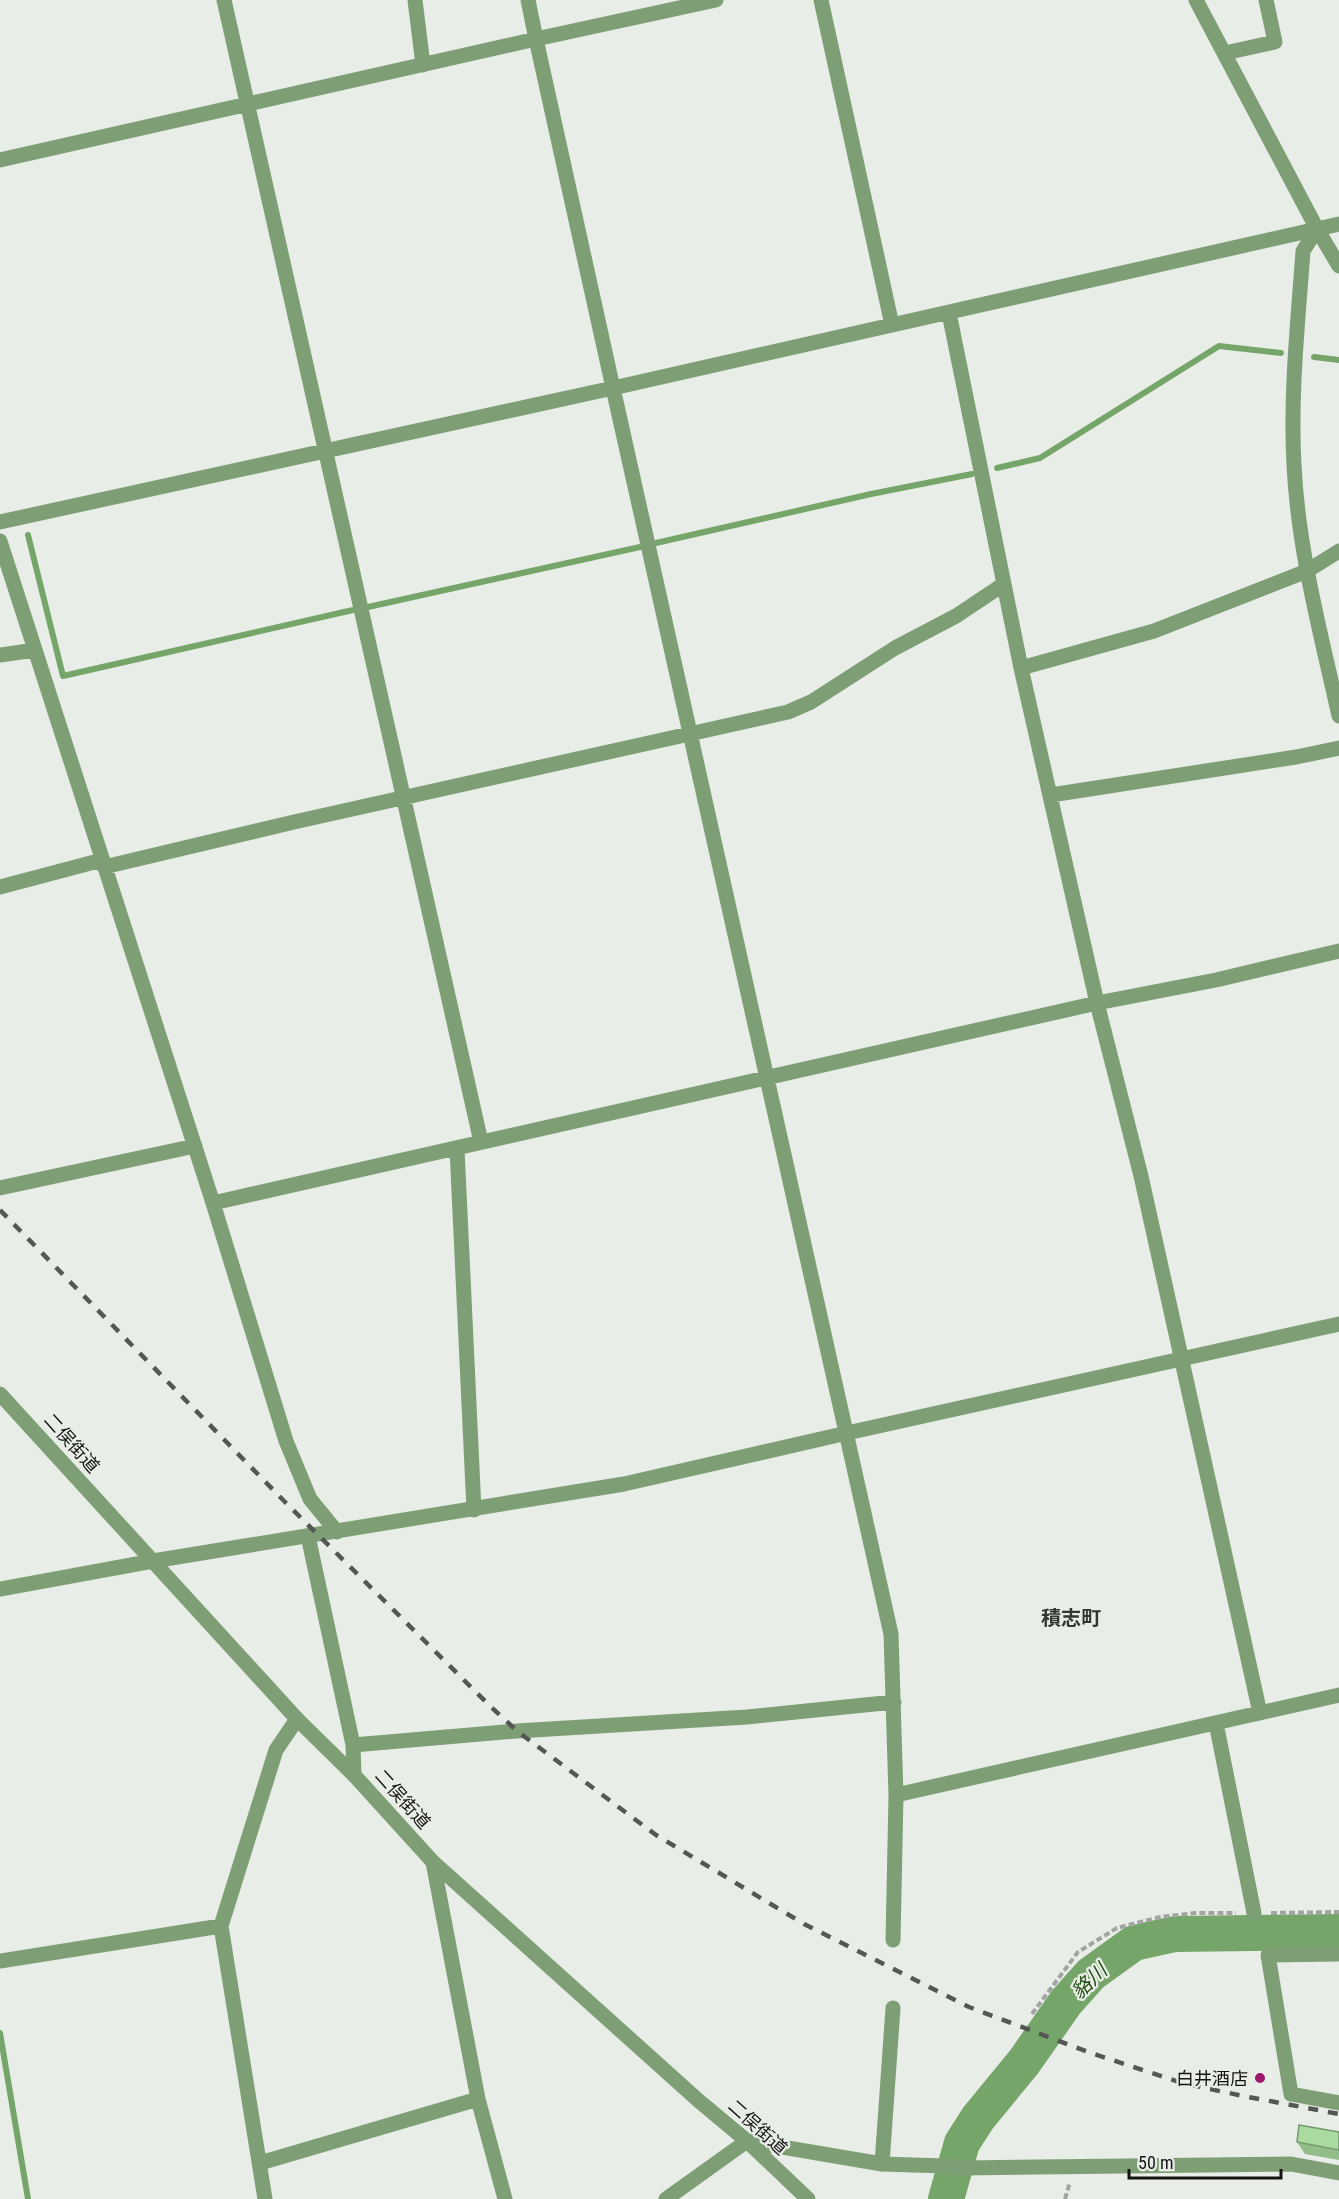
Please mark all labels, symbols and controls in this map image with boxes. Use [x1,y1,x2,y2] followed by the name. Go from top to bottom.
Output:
[40,1409,104,1477] street label: 二俣街道
[1041,1606,1101,1630] district label: 積志町
[371,1765,435,1833] street label: 二俣街道
[1066,1957,1113,2003] water label: 貉川
[1176,2068,1248,2089] place label: 白井酒店
[1253,2071,1267,2085] marker: 白井酒店
[724,2095,792,2159] street label: 二俣街道
[1129,2142,1280,2180] scale bar
[1138,2152,1173,2173] text: 50 m

